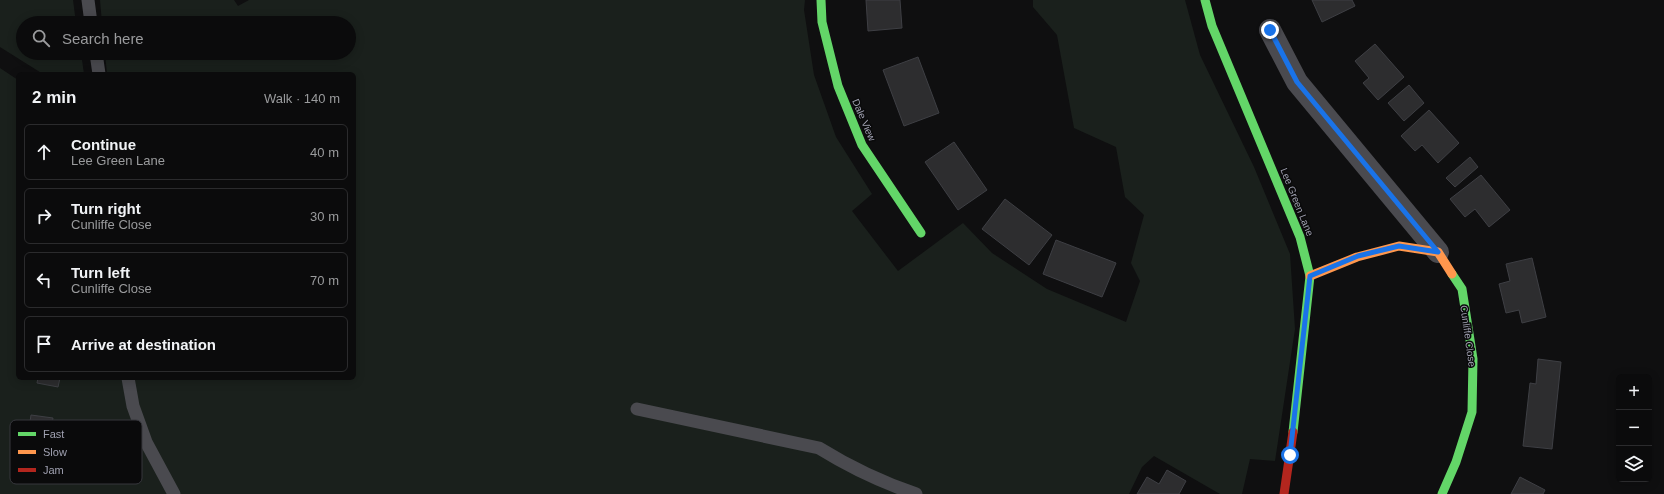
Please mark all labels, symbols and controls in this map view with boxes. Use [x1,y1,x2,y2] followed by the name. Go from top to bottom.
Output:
[16,16,356,60] search box
[1261,21,1279,39] route end
[30,27,52,49] icon: search
[62,30,144,47] text: Search here
[32,88,76,107] text: 2 min
[264,91,340,106] text: Walk · 140 m
[850,97,878,144] street label: Dale View
[71,136,136,153] text: Continue
[33,141,55,163] icon: ahead
[310,145,339,160] text: 40 m
[71,153,165,168] text: Lee Green Lane
[1278,166,1316,238] street label: Lee Green Lane
[71,200,141,217] text: Turn right
[33,205,55,227] icon: right
[310,209,339,224] text: 30 m
[71,217,152,232] text: Cunliffe Close
[71,264,130,281] text: Turn left
[33,269,55,291] icon: left
[310,273,339,288] text: 70 m
[71,281,152,296] text: Cunliffe Close
[1458,304,1478,368] street label: Cunliffe Close
[33,333,55,355] icon: arrive
[71,336,216,353] text: Arrive at destination
[1616,374,1652,482] map controls
[1616,374,1652,410] button: +
[1616,410,1652,446] button: −
[10,420,142,484] legend
[43,428,64,440] text: Fast
[43,446,67,458] text: Slow
[1281,446,1299,464] route start
[1616,446,1652,482] button: layers
[43,464,64,476] text: Jam

